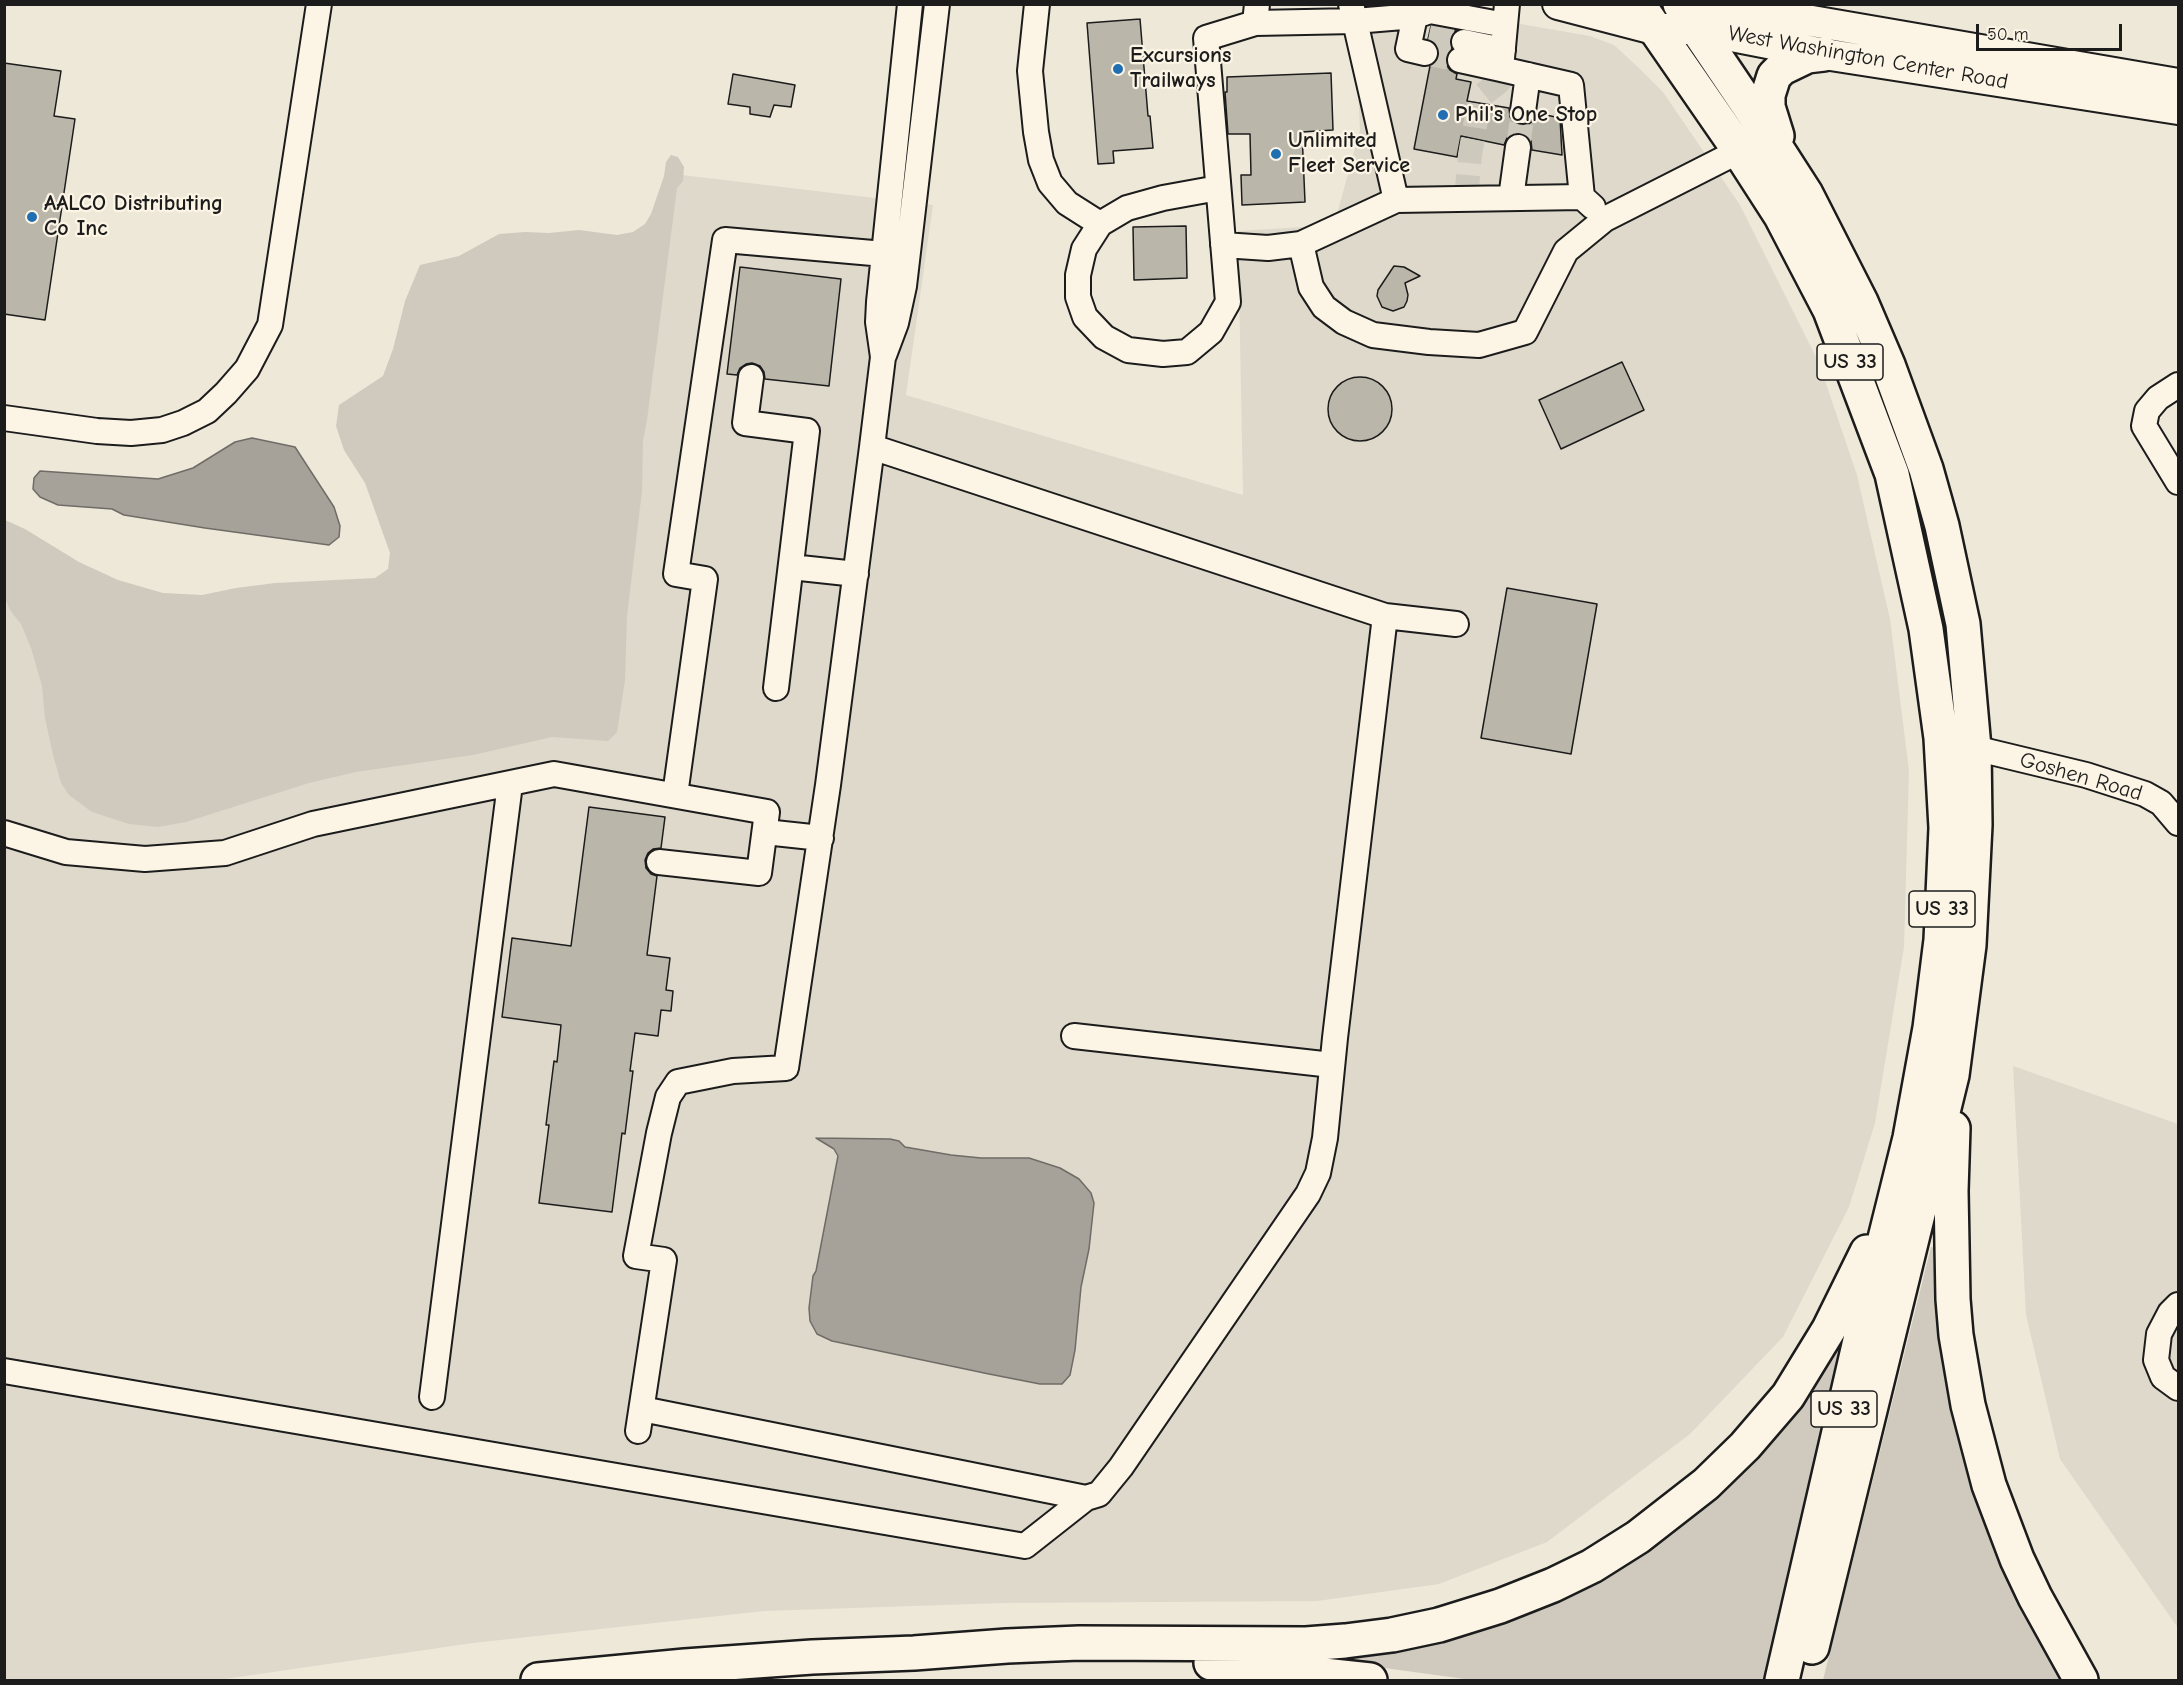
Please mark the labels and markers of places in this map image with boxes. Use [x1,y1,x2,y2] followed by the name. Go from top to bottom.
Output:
[1130,43,1231,94] place label: Excursions Trailways
[1111,62,1125,76] marker: Excursions Trailways
[1455,102,1597,128] place label: Phil's One Stop
[1436,108,1450,122] marker: Phil's One Stop
[1288,128,1410,180] place label: Unlimited Fleet Service
[1269,147,1283,161] marker: Unlimited Fleet Service
[44,191,223,242] place label: AALCO Distributing Co Inc
[25,210,39,224] marker: AALCO Distributing Co Inc

